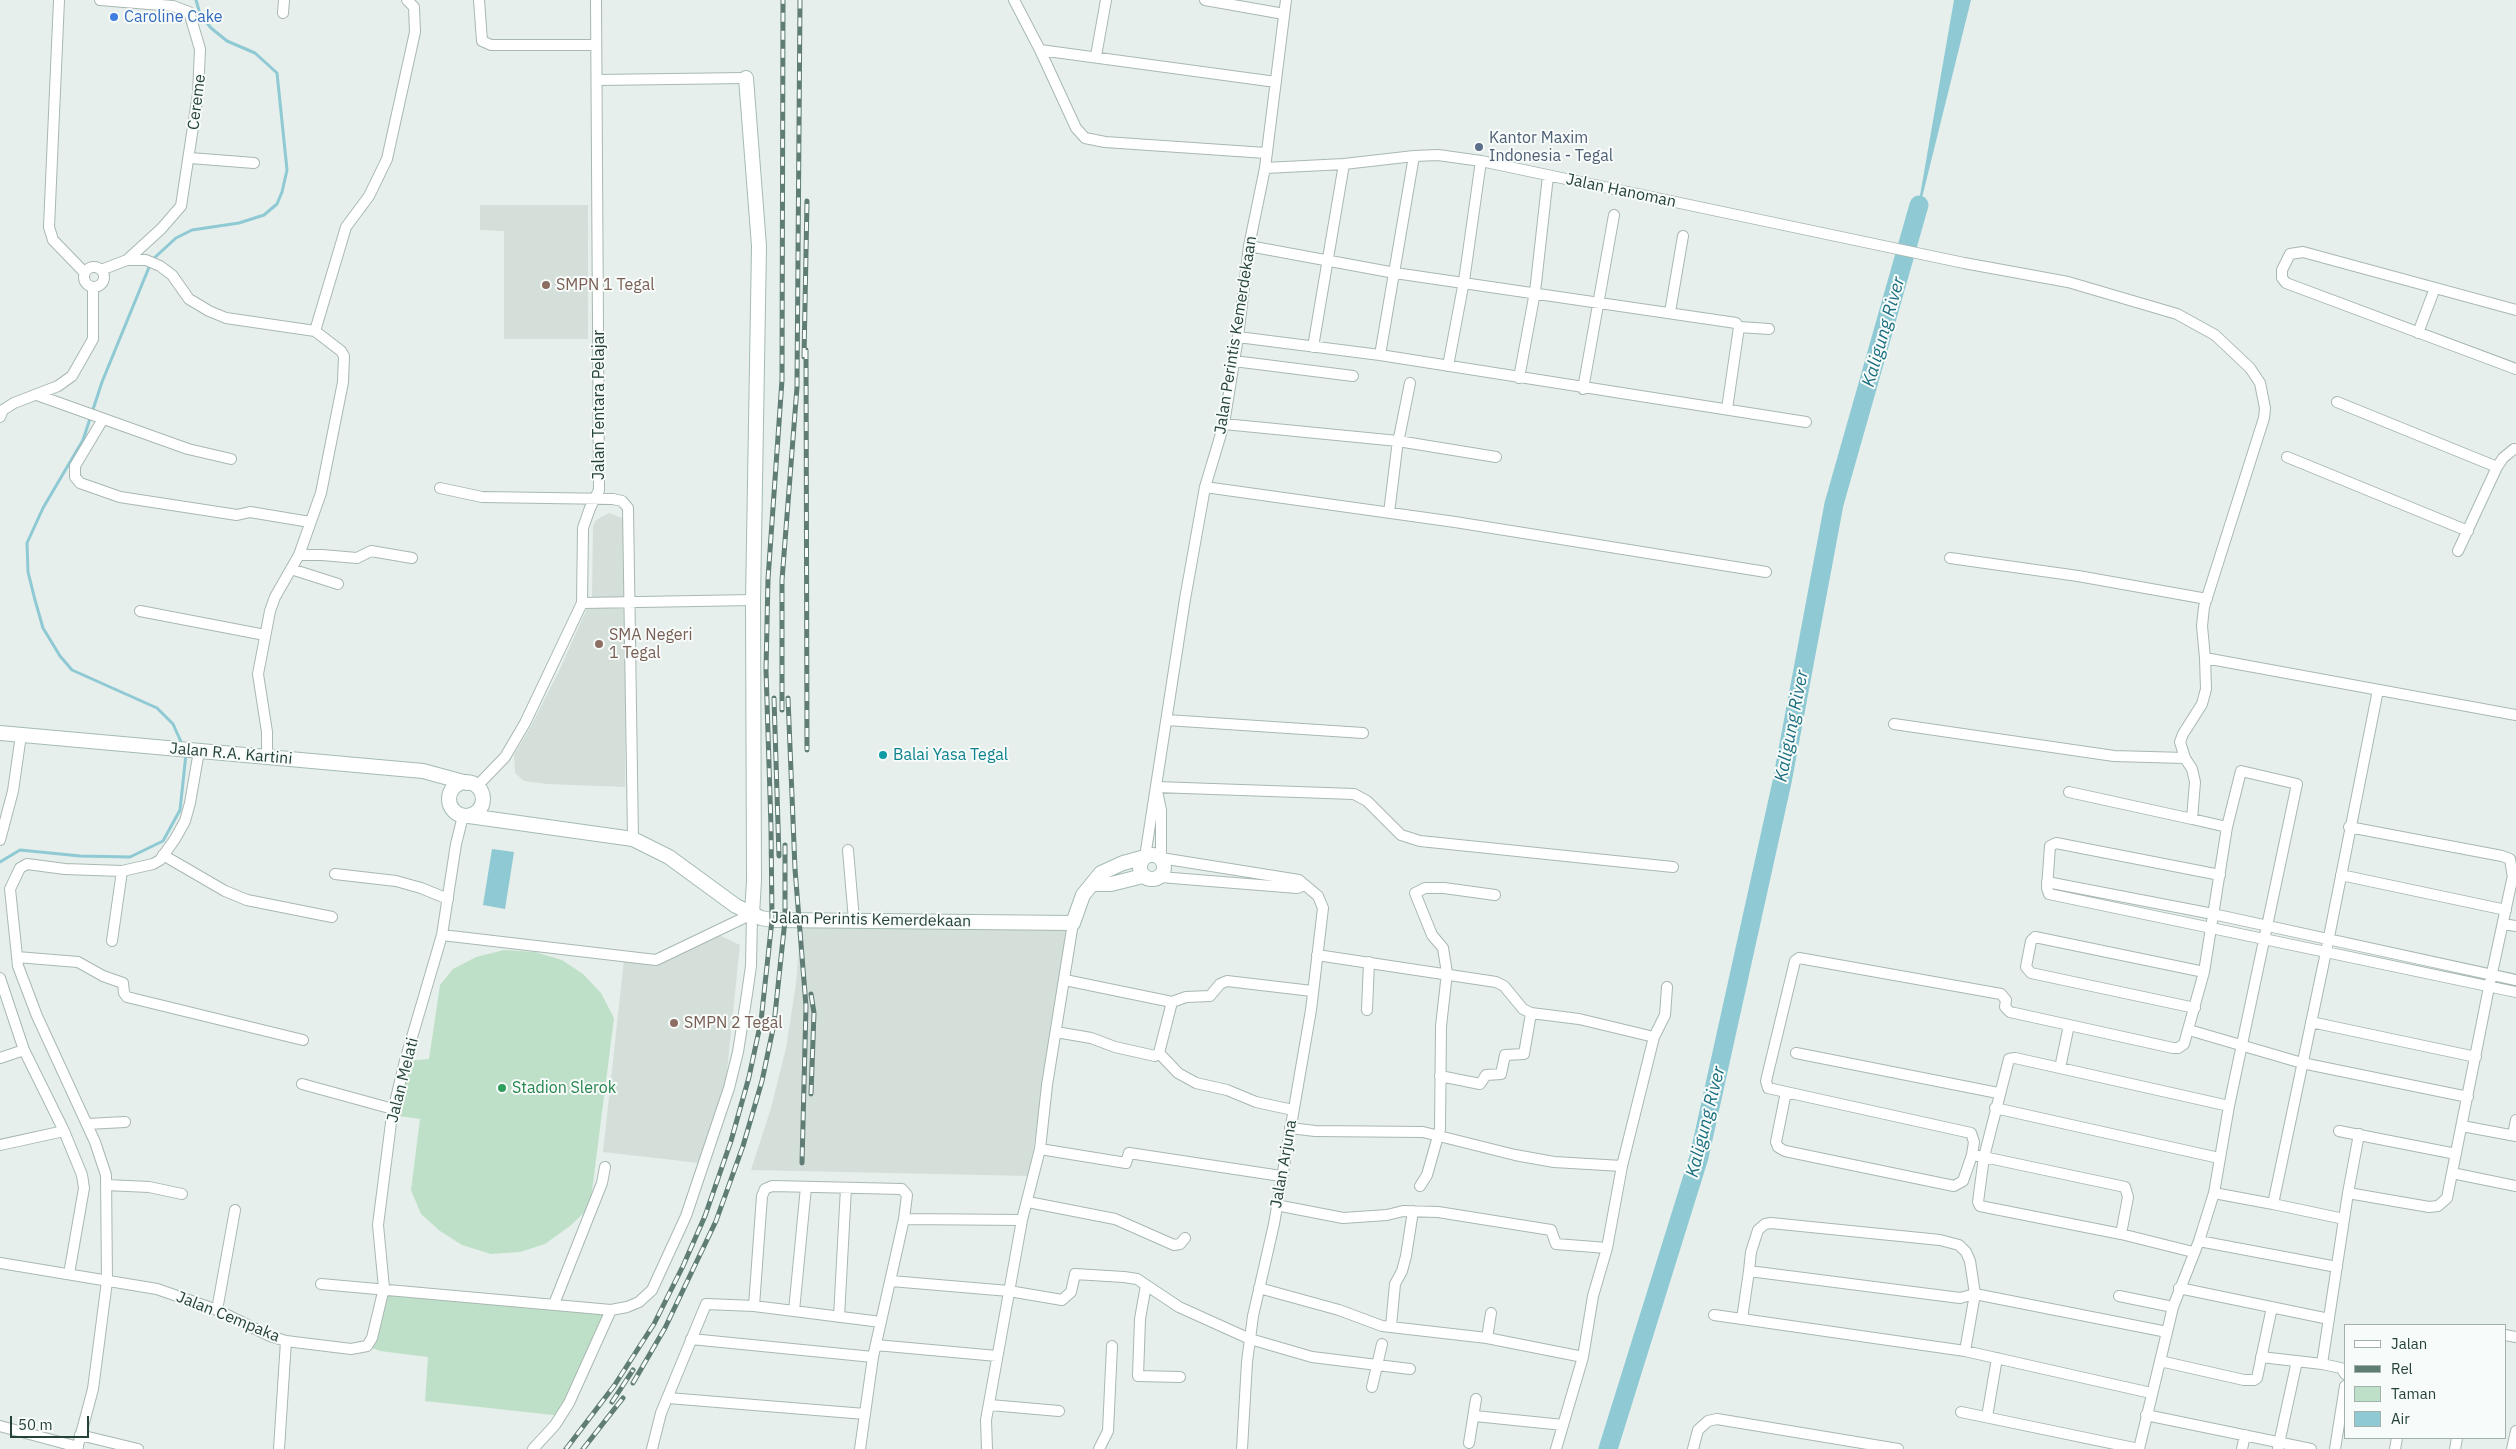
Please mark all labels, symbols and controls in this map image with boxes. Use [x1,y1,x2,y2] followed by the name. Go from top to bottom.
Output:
[124,7,223,27] place label: Caroline Cake
[108,11,120,23] marker: Caroline Cake
[184,73,210,131] street label: Cereme
[1489,128,1613,166] place label: Kantor Maxim Indonesia - Tegal
[1473,141,1485,153] marker: Kantor Maxim Indonesia - Tegal
[1564,170,1678,212] street label: Jalan Hanoman
[1211,235,1261,435] street label: Jalan Perintis Kemerdekaan
[556,275,655,295] place label: SMPN 1 Tegal
[1858,275,1910,389] water label: Kaligung River
[540,279,552,291] marker: SMPN 1 Tegal
[589,330,609,480] street label: Jalan Tentara Pelajar
[609,625,692,663] place label: SMA Negeri 1 Tegal
[593,638,605,650] marker: SMA Negeri 1 Tegal
[1771,668,1813,784] water label: Kaligung River
[169,739,293,769] street label: Jalan R.A. Kartini
[893,745,1008,765] place label: Balai Yasa Tegal
[877,749,889,761] marker: Balai Yasa Tegal
[771,909,971,931] street label: Jalan Perintis Kemerdekaan
[684,1013,783,1033] place label: SMPN 2 Tegal
[668,1017,680,1029] marker: SMPN 2 Tegal
[383,1036,423,1124] street label: Jalan Melati
[1682,1064,1730,1180] water label: Kaligung River
[512,1078,616,1098] place label: Stadion Slerok
[496,1082,508,1094] marker: Stadion Slerok
[1267,1118,1301,1210] street label: Jalan Arjuna
[173,1288,283,1346] street label: Jalan Cempaka
[2344,1324,2506,1439] legend
[2391,1334,2427,1353] text: Jalan
[2391,1359,2413,1378] text: Rel
[2391,1384,2436,1403] text: Taman
[12,1406,91,1438] scale bar
[2391,1409,2410,1428] text: Air
[18,1415,53,1434] text: 50 m

